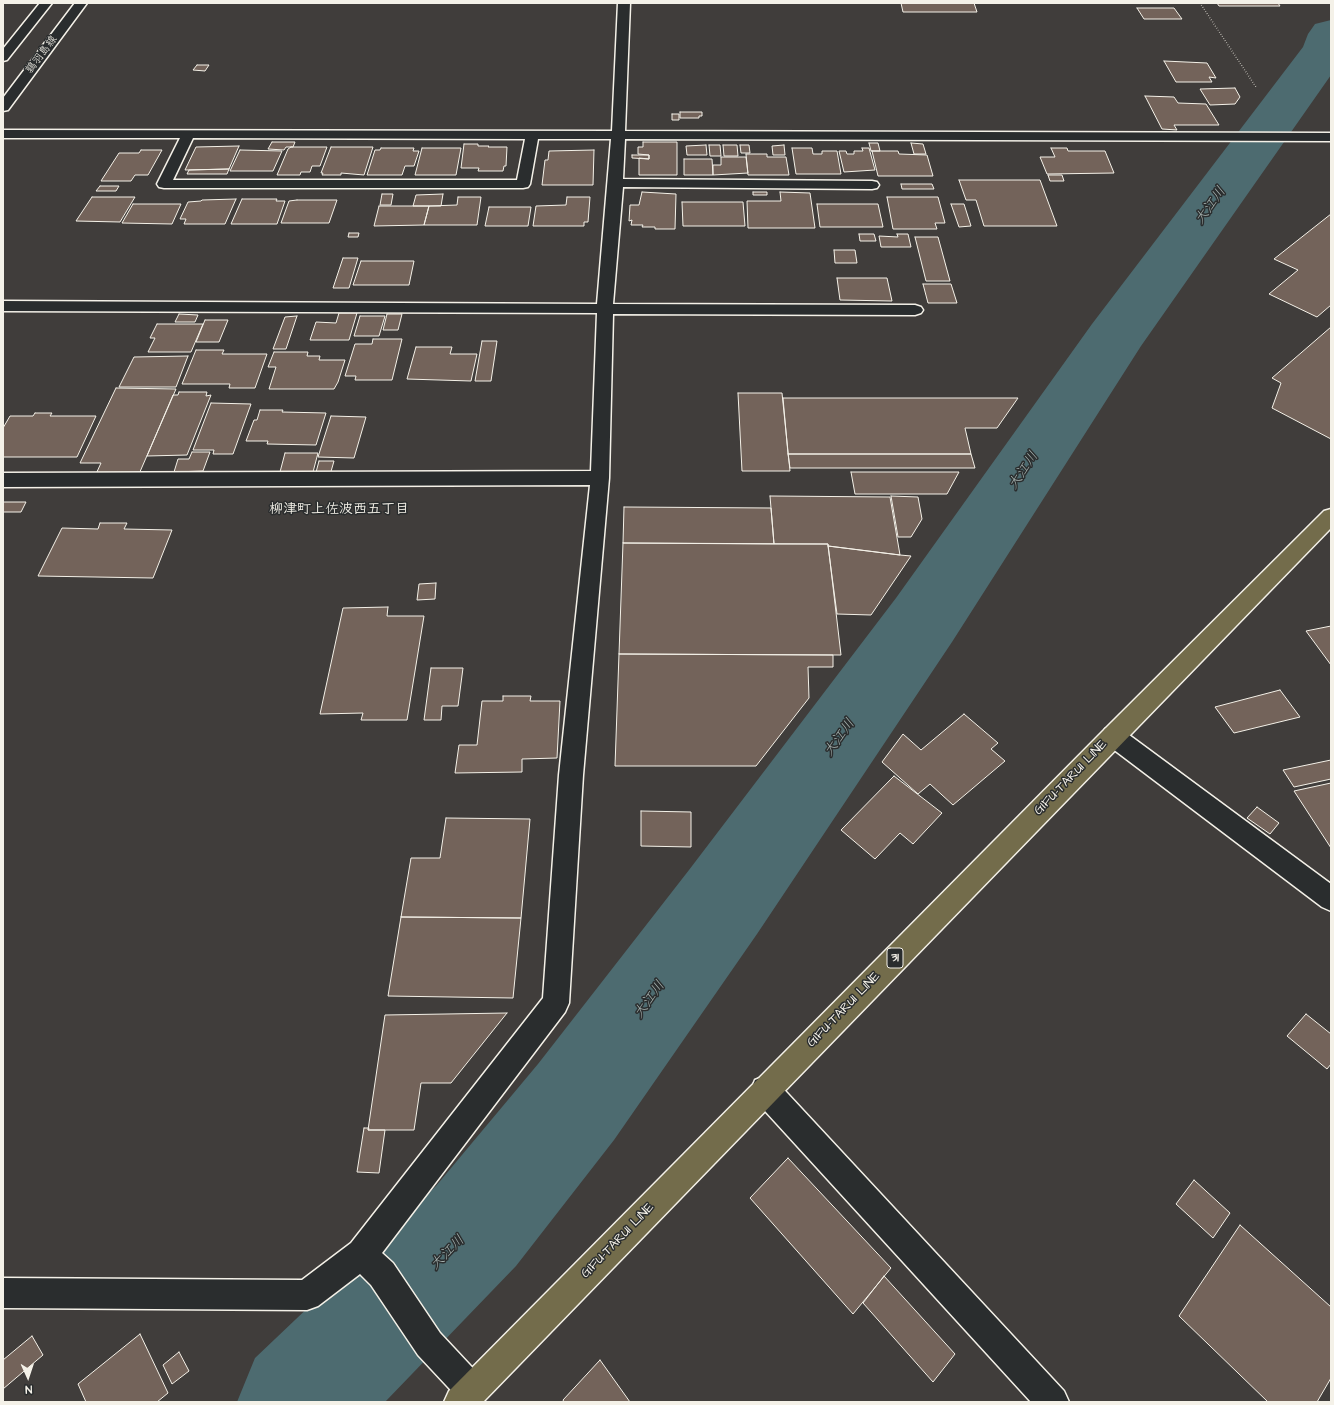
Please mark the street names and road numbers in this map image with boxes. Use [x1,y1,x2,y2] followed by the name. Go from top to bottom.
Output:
[23,33,61,77] street label: 鶉羽島線
[1031,737,1111,819] street label: GIFU-TARUI LINE
[887,948,903,968] road number: 31
[804,969,884,1051] street label: GIFU-TARUI LINE
[578,1200,658,1282] street label: GIFU-TARUI LINE

